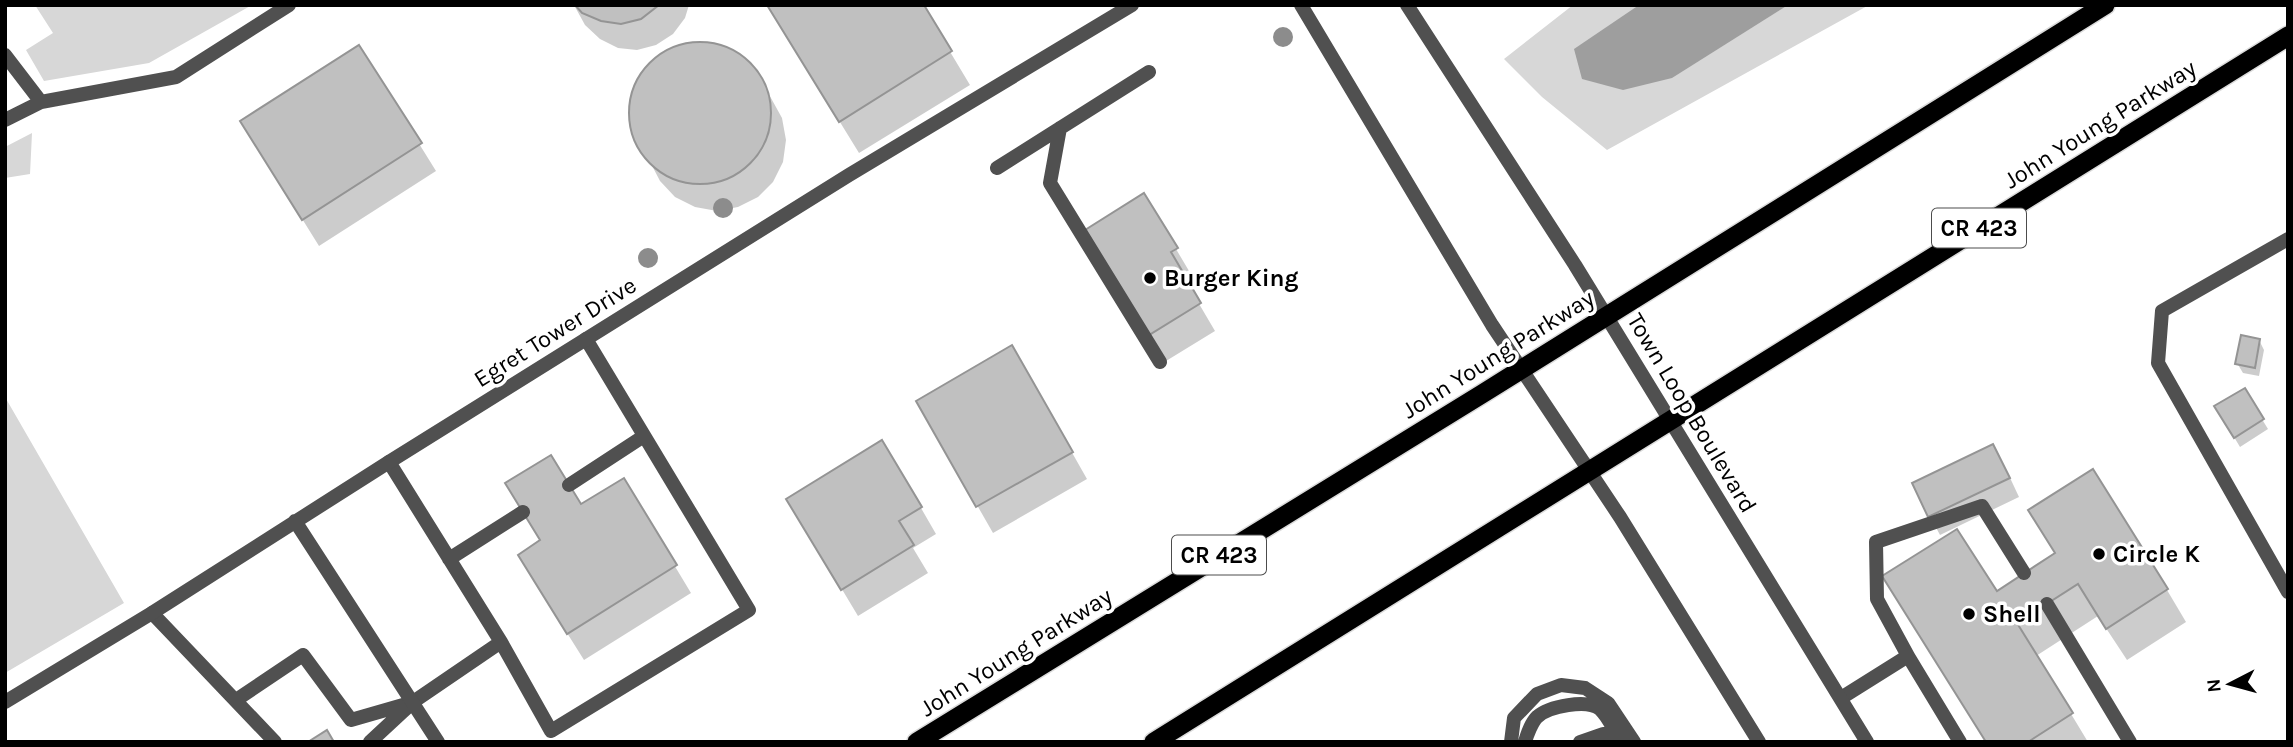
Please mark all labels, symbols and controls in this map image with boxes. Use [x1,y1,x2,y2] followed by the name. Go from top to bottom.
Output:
[1999,54,2201,194] street label: John Young Parkway
[1932,208,2026,247] road number: CR 423
[1164,264,1299,292] place label: Burger King
[1142,270,1158,286] marker: Burger King
[469,271,641,393] street label: Egret Tower Drive
[1397,284,1599,424] street label: John Young Parkway
[1621,308,1763,518] street label: Town Loop Boulevard
[1172,536,1266,575] road number: CR 423
[2113,540,2200,568] place label: Circle K
[2091,546,2107,562] marker: Circle K
[915,582,1117,722] street label: John Young Parkway
[1983,600,2041,628] place label: Shell
[1961,606,1977,622] marker: Shell
[2195,649,2265,719] north arrow
[2202,678,2226,694] text: N

